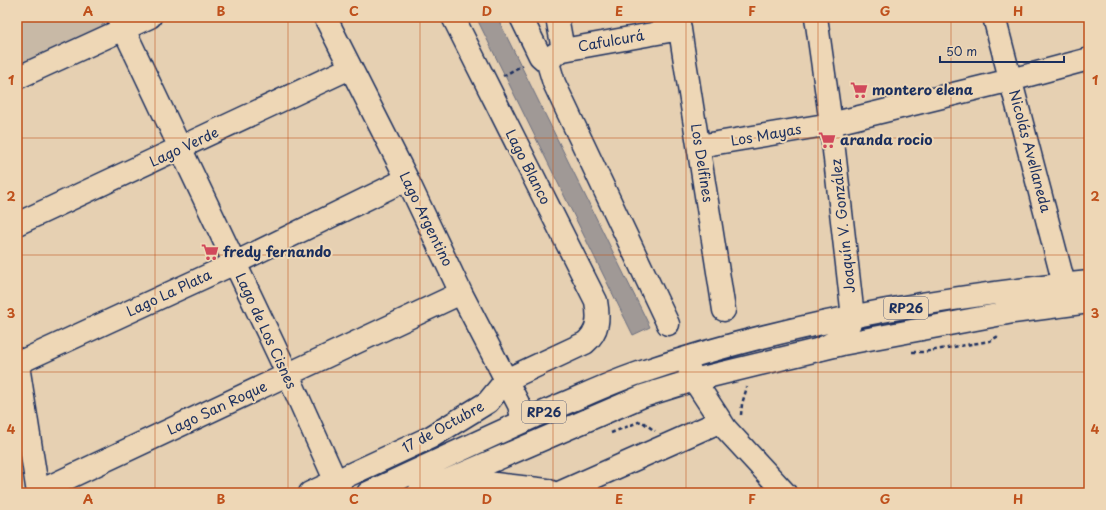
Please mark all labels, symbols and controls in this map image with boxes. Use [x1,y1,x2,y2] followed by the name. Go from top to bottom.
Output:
[83,1,93,20] text: A
[217,1,226,20] text: B
[349,1,359,20] text: C
[482,1,492,20] text: D
[615,1,623,20] text: E
[748,1,756,20] text: F
[880,1,890,20] text: G
[1013,1,1023,20] text: H
[576,24,646,57] street label: Cafulcurá
[940,38,1064,64] scale bar
[946,42,977,60] text: 50 m
[8,70,14,89] text: 1
[1092,70,1098,89] text: 1
[872,79,974,100] place label: montero elena
[849,80,869,100] supermarket icon: montero elena
[1004,87,1057,215] street label: Nicolás Avellaneda
[729,118,803,151] street label: Los Mayas
[146,121,222,172] street label: Lago Verde
[686,122,719,204] street label: Los Delfines
[501,126,556,208] street label: Lago Blanco
[840,129,933,150] place label: aranda rocio
[817,130,837,150] supermarket icon: aranda rocio
[825,158,860,294] street label: Joaquín V. González
[394,168,459,270] street label: Lago Argentino
[6,186,16,205] text: 2
[1090,186,1100,205] text: 2
[223,241,331,262] place label: fredy fernando
[200,242,220,262] supermarket icon: fredy fernando
[123,264,215,321] street label: Lago La Plata
[230,269,303,392] street label: Lago de Los Cisnes
[884,297,928,319] road number: RP26
[7,303,16,322] text: 3
[1091,303,1100,322] text: 3
[163,375,271,440] street label: Lago San Roque
[398,395,488,458] street label: 17 de Octubre
[522,401,566,423] road number: RP26
[7,419,16,438] text: 4
[1091,419,1100,438] text: 4
[83,489,93,508] text: A
[217,489,226,508] text: B
[349,489,359,508] text: C
[482,489,492,508] text: D
[615,489,623,508] text: E
[748,489,756,508] text: F
[880,489,890,508] text: G
[1013,489,1023,508] text: H

